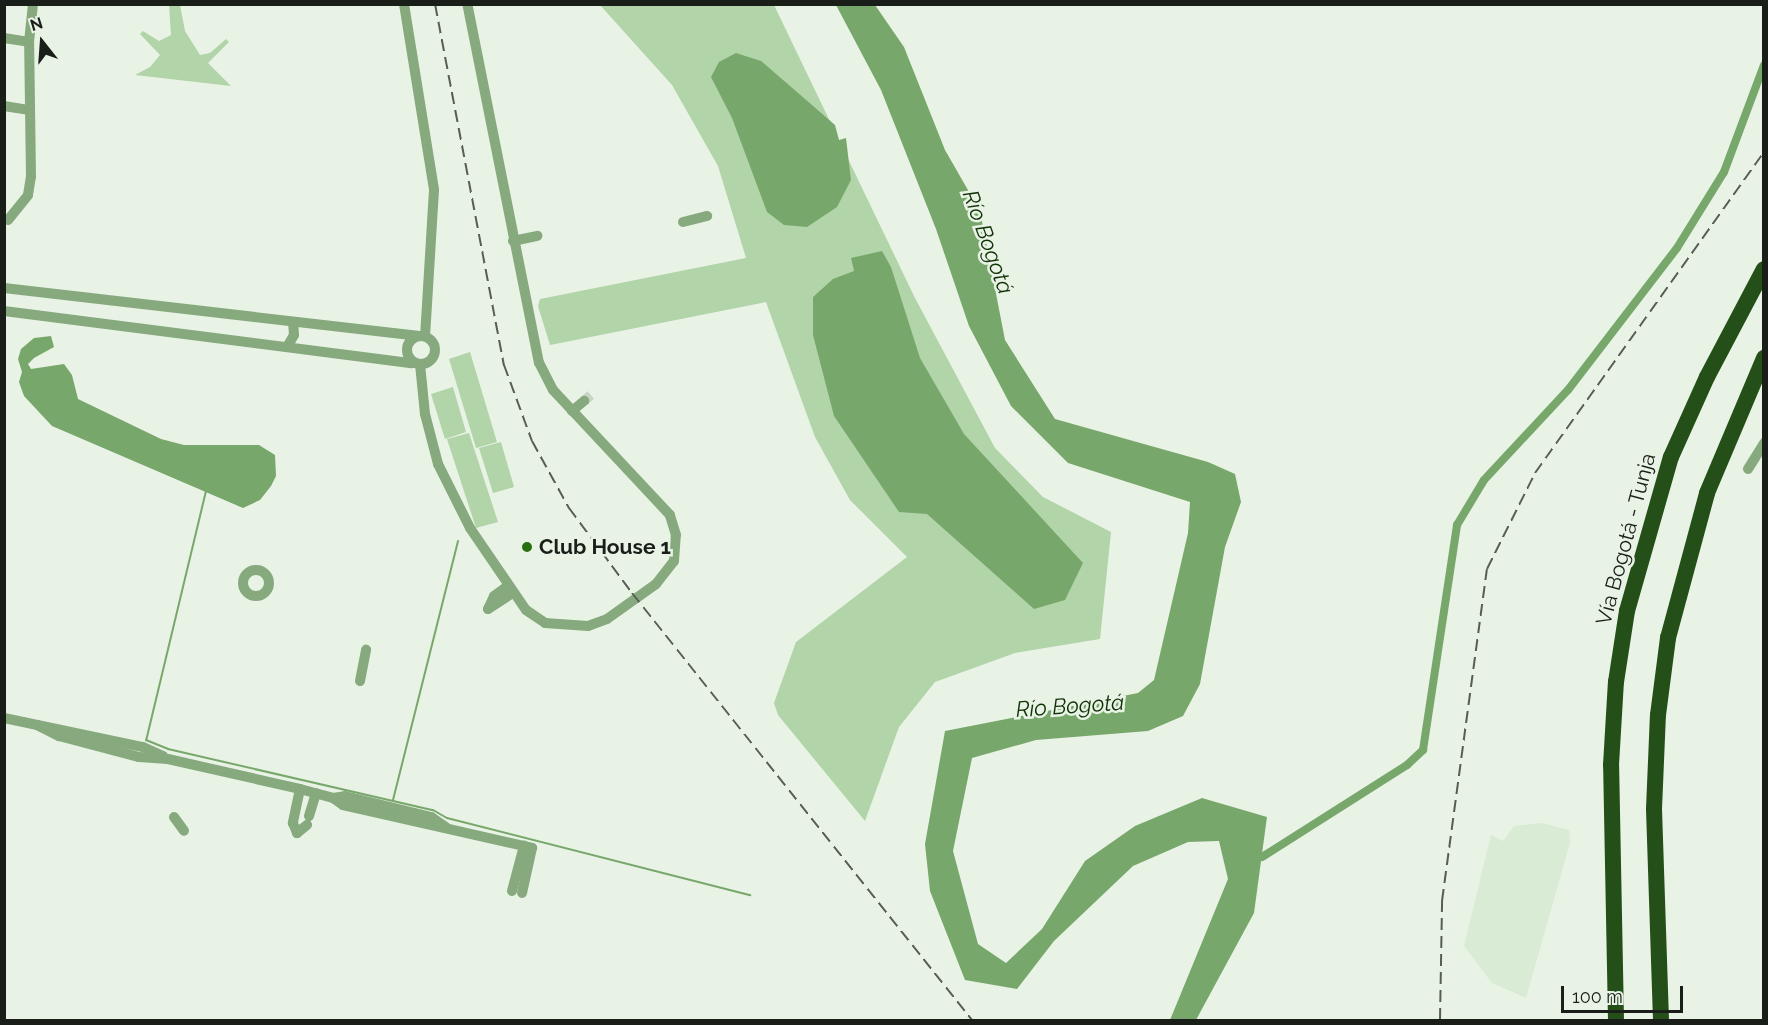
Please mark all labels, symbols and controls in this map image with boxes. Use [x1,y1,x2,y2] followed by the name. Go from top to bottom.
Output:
[12,12,72,72] north arrow
[28,13,45,35] text: N
[957,186,1019,298] water label: Río Bogotá
[1591,450,1661,628] street label: Vía Bogotá - Tunja
[539,534,671,560] place label: Club House 1
[520,540,534,554] marker: Club House 1
[1015,689,1125,723] water label: Río Bogotá
[1564,974,1686,1012] scale bar
[1572,986,1623,1007] text: 100 m

